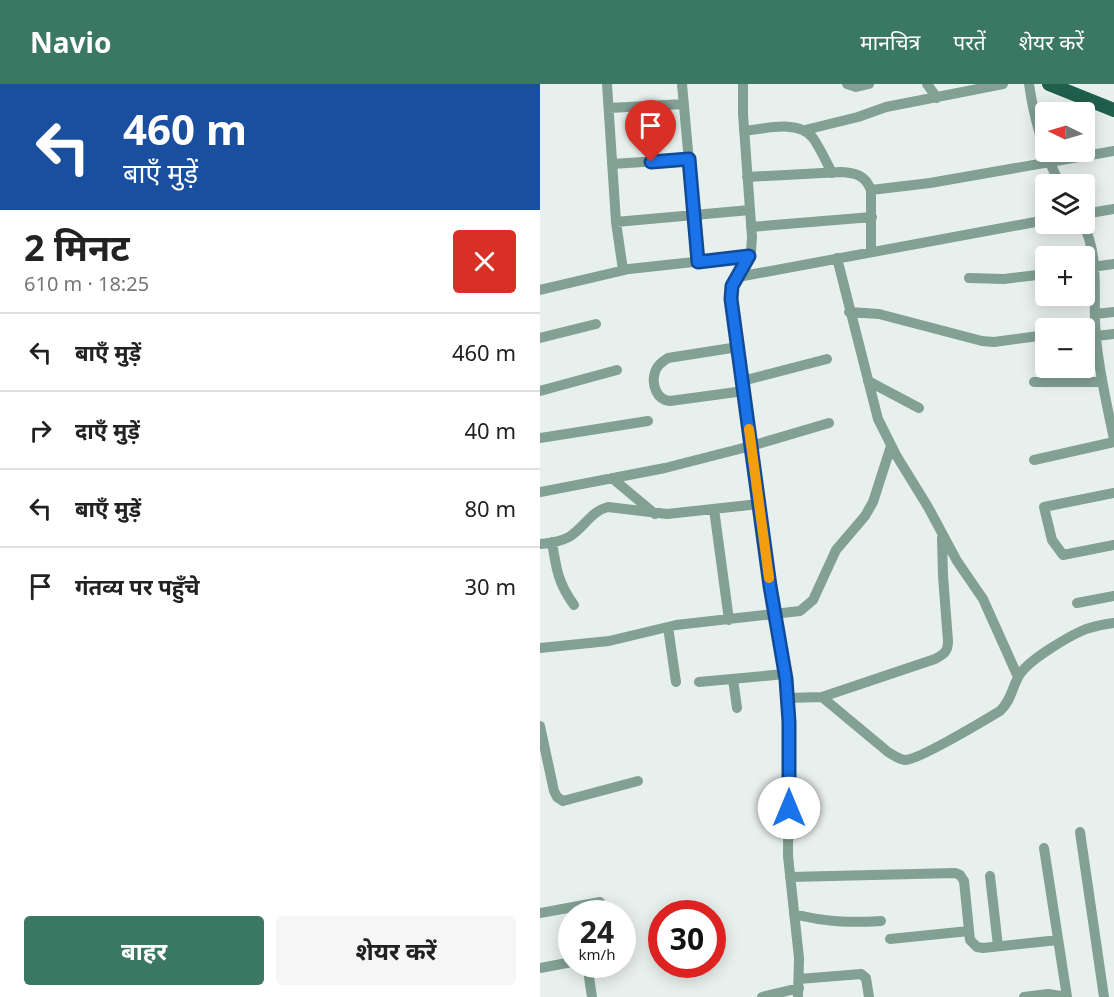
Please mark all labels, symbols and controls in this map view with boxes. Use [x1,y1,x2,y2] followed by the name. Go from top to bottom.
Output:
[30,23,111,61] text: Navio
[860,28,920,56] text: मानचित्र
[953,28,986,56] text: परतें
[1019,28,1084,56] text: शेयर करें
[123,100,247,157] text: 460 m
[625,100,676,162] pin
[1035,102,1095,162] north arrow
[1035,102,1095,378] map controls
[24,108,102,186] icon: left
[634,109,667,142] icon: arrive
[123,154,198,191] text: बाएँ मुड़ें
[1035,174,1095,234] button: layers
[24,223,130,272] text: 2 मिनट
[453,230,516,293] button: close
[1035,246,1095,306] button: +
[24,270,149,297] text: 610 m · 18:25
[1035,318,1095,378] button: −
[24,336,57,369] icon: left
[75,337,141,367] text: बाएँ मुड़ें
[452,337,516,367] text: 460 m
[24,414,57,447] icon: right
[75,415,140,445] text: दाएँ मुड़ें
[465,415,516,445] text: 40 m
[24,492,57,525] icon: left
[75,493,141,523] text: बाएँ मुड़ें
[465,493,516,523] text: 80 m
[24,570,57,603] icon: arrive
[75,571,200,601] text: गंतव्य पर पहुँचे
[465,571,516,601] text: 30 m
[757,776,821,840] position arrow
[648,900,726,978] speed limit sign: 30
[580,911,614,952] text: 24
[24,916,264,985] button: बाहर
[276,916,516,985] button: शेयर करें
[579,944,615,964] text: km/h

